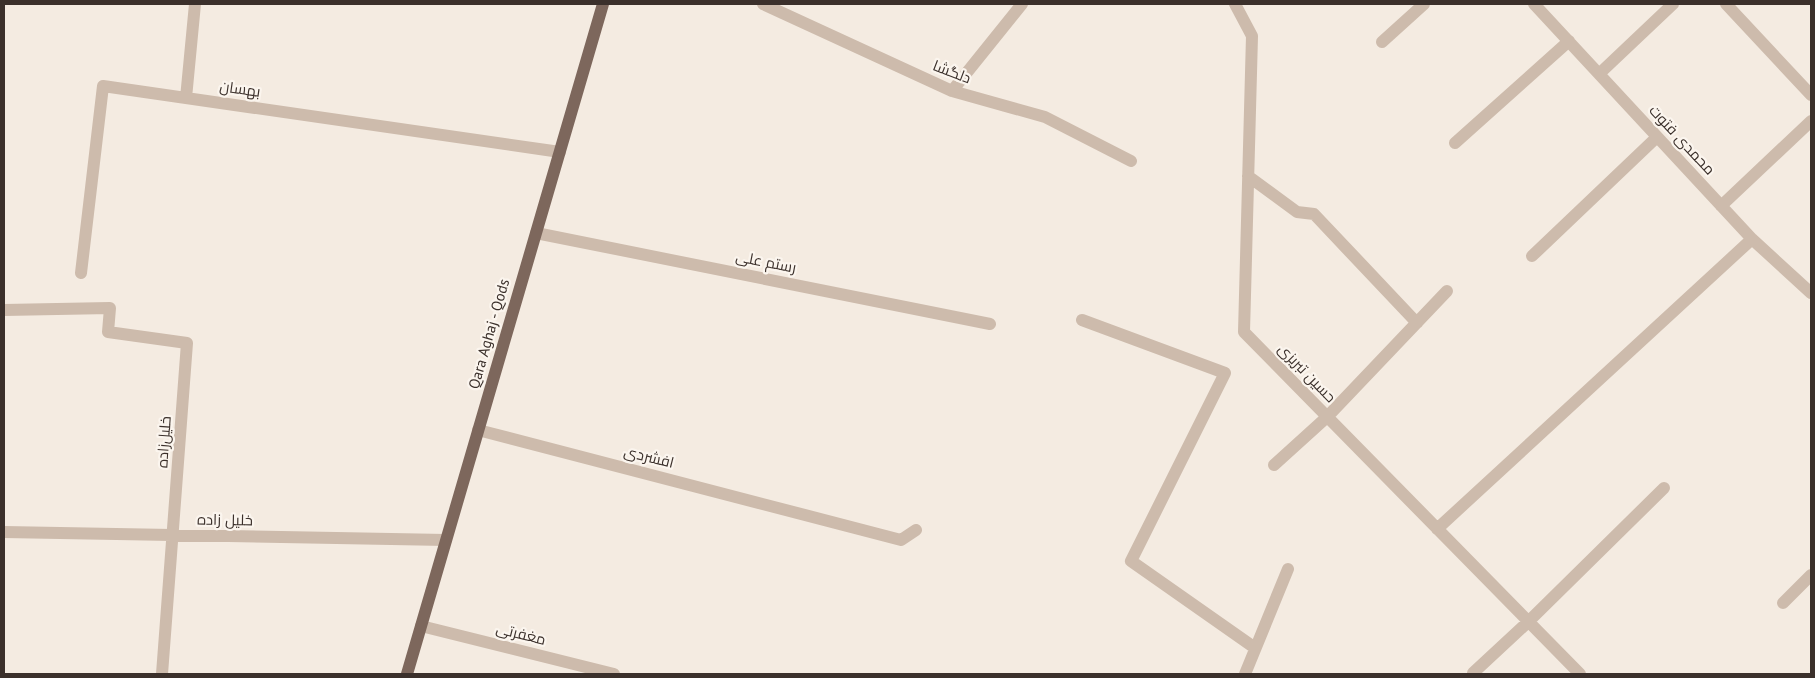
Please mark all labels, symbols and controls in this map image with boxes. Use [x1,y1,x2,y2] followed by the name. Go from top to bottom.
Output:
[930,56,974,87] street label: دلگشا
[218,76,262,102] street label: بهسان
[1645,101,1719,179] street label: محمدی فتوت
[734,246,798,278] street label: رستم علی
[464,277,513,391] street label: Qara Aghaj - Qods
[1274,339,1340,407] street label: حسین تبریزی
[152,415,176,469] street label: خلیل‌زاده
[622,441,676,473] street label: افشردی
[197,510,253,530] street label: خلیل زاده
[494,618,548,650] street label: مغفرتی

